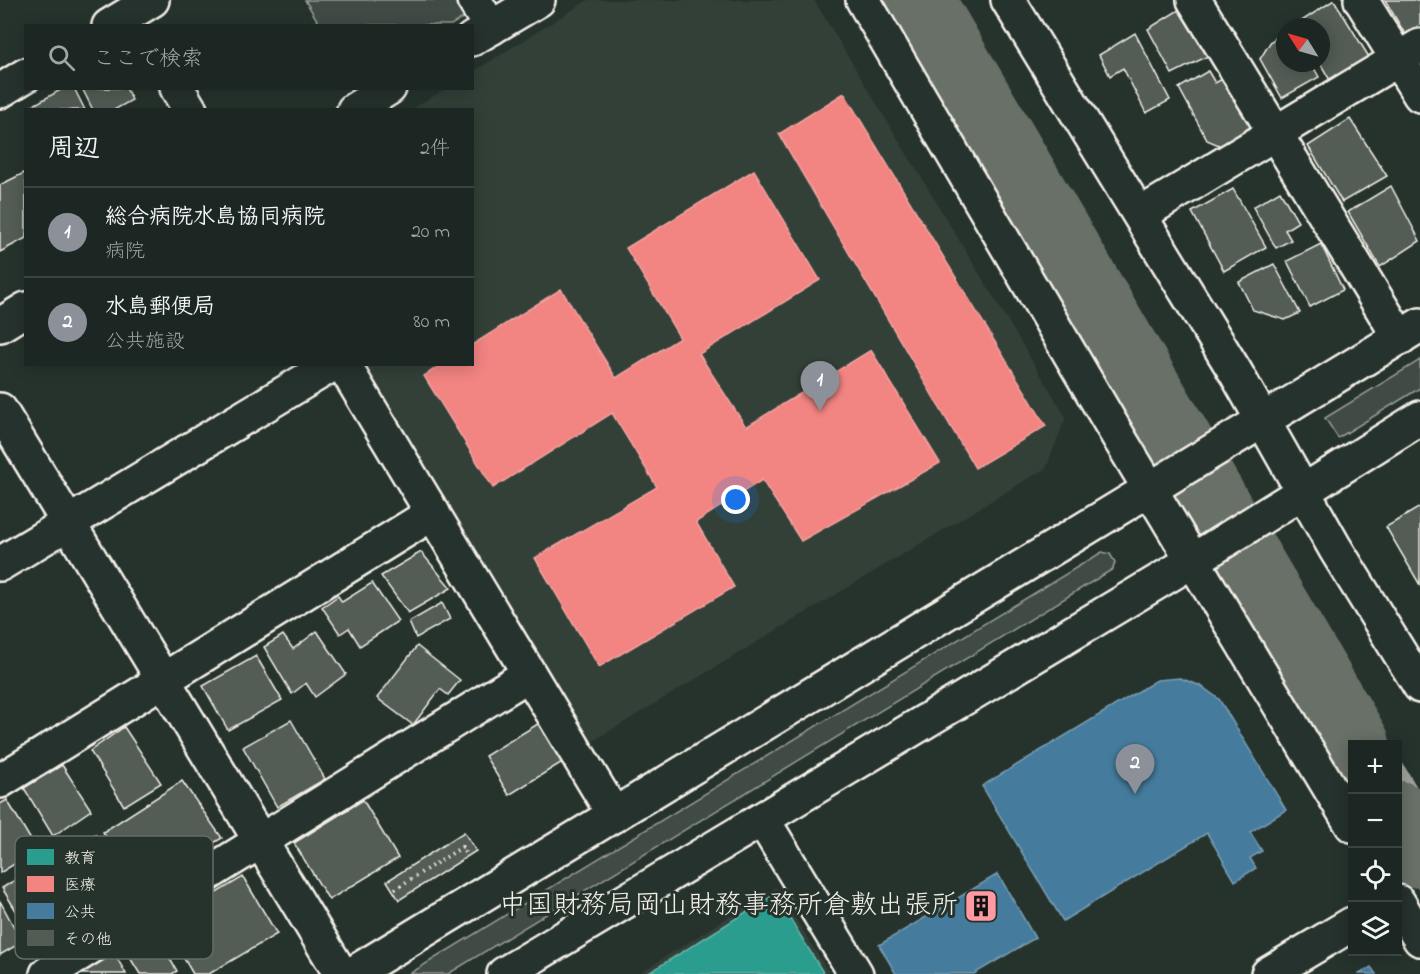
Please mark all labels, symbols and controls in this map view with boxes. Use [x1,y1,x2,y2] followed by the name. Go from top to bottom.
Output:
[1276,18,1330,72] north arrow
[24,24,474,90] search box
[45,41,78,74] icon: search
[93,44,203,76] text: ここで検索
[48,131,100,169] text: 周辺
[420,135,450,164] text: 2件
[105,202,325,234] text: 総合病院水島協同病院
[64,218,71,247] text: 1
[411,218,450,247] text: 20 m
[105,238,145,267] text: 病院
[105,292,215,324] text: 水島郵便局
[63,308,72,337] text: 2
[413,308,450,337] text: 80 m
[105,328,185,357] text: 公共施設
[800,362,840,411] pin: 1
[721,485,750,514] your location
[1348,740,1402,956] map controls
[1348,740,1402,794] button: +
[1116,744,1154,794] pin: 2
[1348,794,1402,848] button: −
[15,836,213,959] legend
[64,847,96,871] text: 教育
[1348,848,1402,902] button: locate
[64,874,96,898] text: 医療
[499,887,958,926] place label: 中国財務局岡山財務事務所倉敷出張所
[963,888,999,924] building icon: 中国財務局岡山財務事務所倉敷出張所
[64,901,96,925] text: 公共
[1348,902,1402,956] button: layers
[64,928,112,952] text: その他

